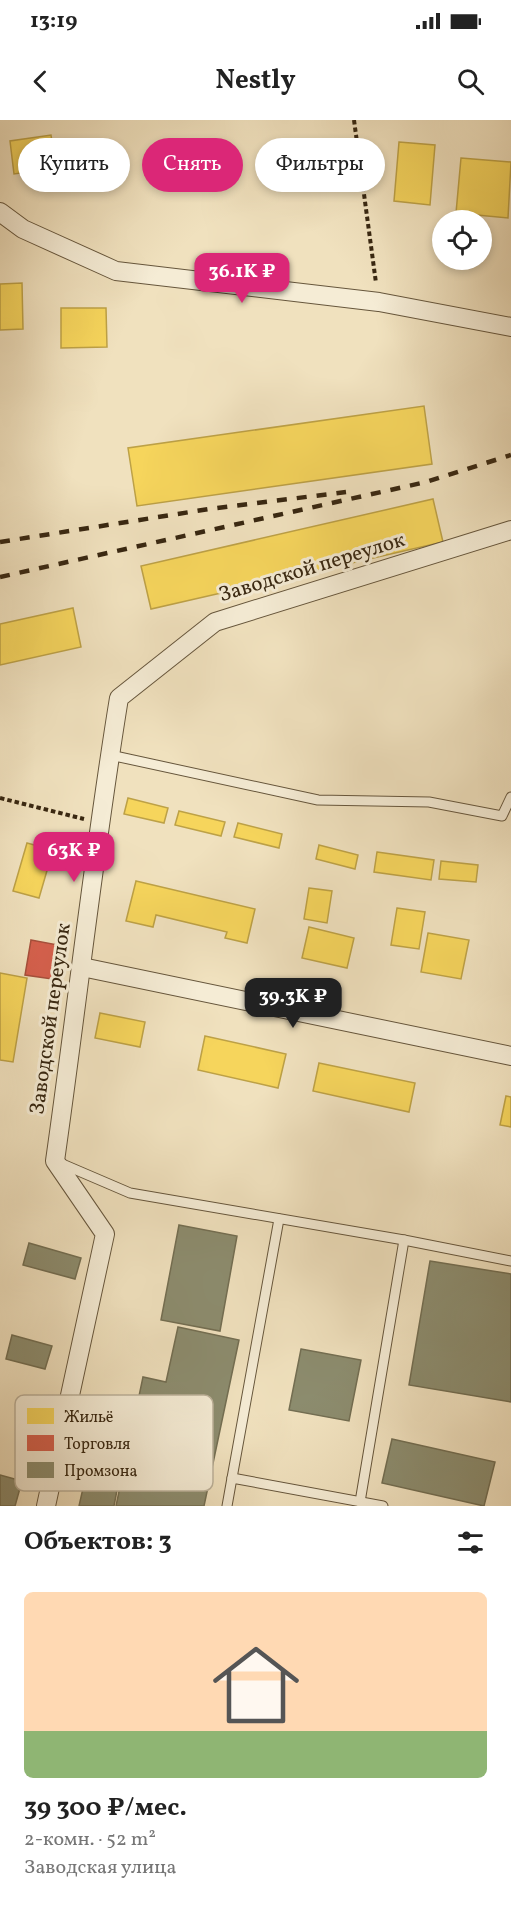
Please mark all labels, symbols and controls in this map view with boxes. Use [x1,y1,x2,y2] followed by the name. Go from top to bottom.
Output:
[30,6,77,37] text: 13:19
[215,62,296,100] text: Nestly
[24,65,57,98] icon: back
[454,65,487,98] icon: search
[18,138,130,192] chip: Купить
[142,138,243,192] chip: Снять
[255,138,385,192] chip: Фильтры
[432,210,492,270] map controls
[432,210,492,270] button: locate
[187,253,297,304] pin: 36.1K ₽
[208,258,276,286] text: 36.1K ₽
[215,526,409,610] street label: Заводской переулок
[32,832,116,883] pin: 63K ₽
[47,837,101,865] text: 63K ₽
[23,921,79,1117] street label: Заводской переулок
[238,978,348,1029] pin: 39.3K ₽
[259,983,327,1011] text: 39.3K ₽
[15,1395,213,1491] legend
[64,1407,113,1429] text: Жильё
[64,1434,130,1456] text: Торговля
[64,1461,137,1483] text: Промзона
[24,1524,172,1560] text: Объектов: 3
[454,1526,487,1559] icon: filters
[202,1631,310,1739] icon: home
[24,1790,187,1826] text: 39 300 ₽/мес.
[24,1826,156,1854] text: 2-комн. · 52 m²
[24,1854,177,1882] text: Заводская улица

